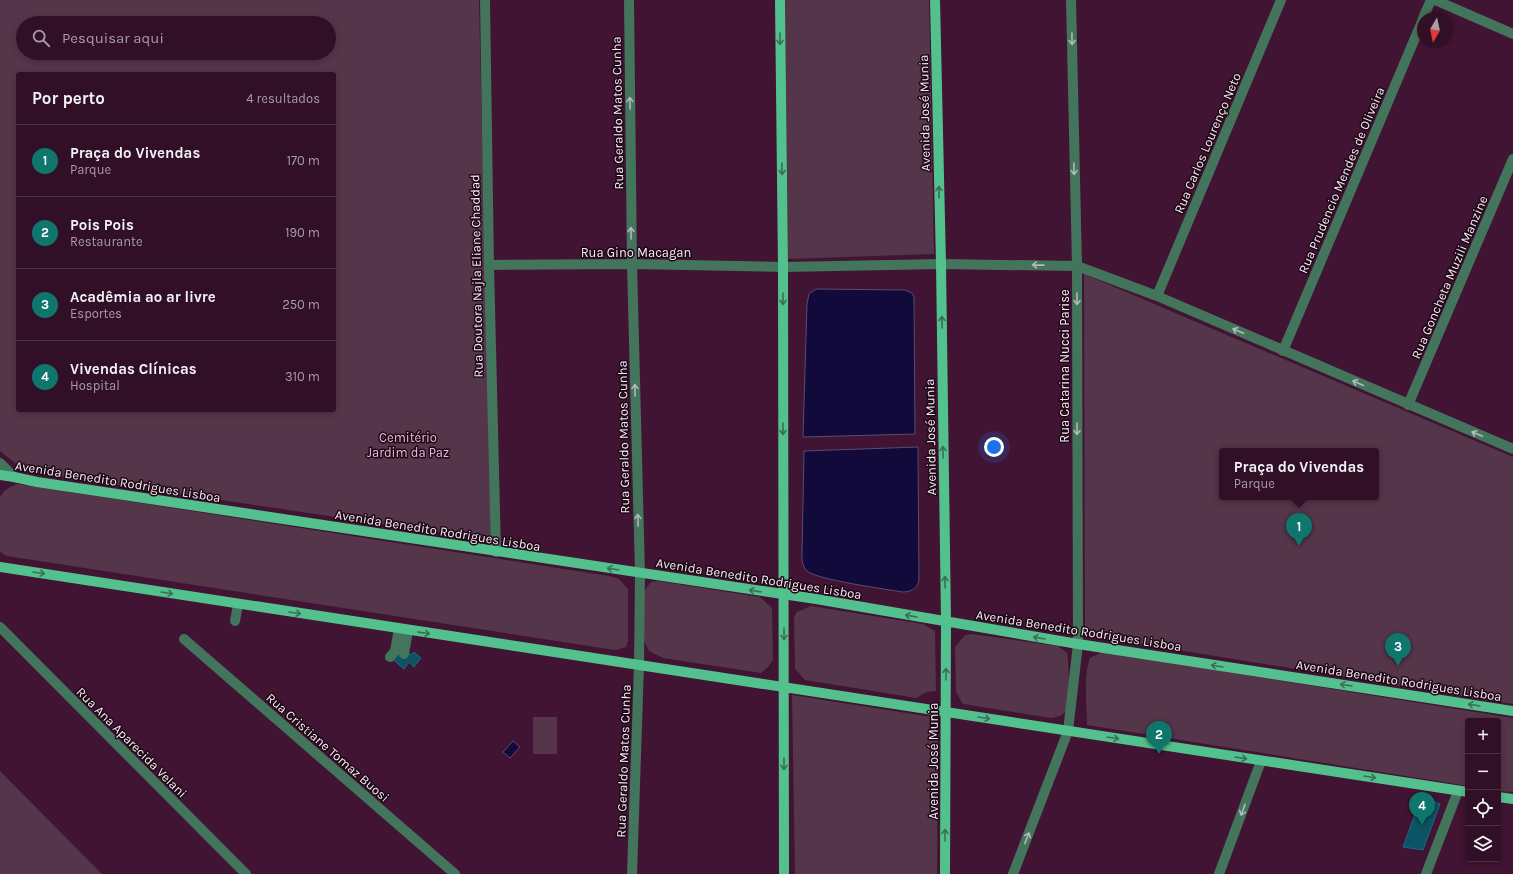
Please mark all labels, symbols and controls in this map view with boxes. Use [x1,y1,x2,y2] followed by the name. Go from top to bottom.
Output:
[1417,12,1453,48] north arrow
[16,16,336,60] search box
[30,27,52,49] icon: search
[62,29,164,47] text: Pesquisar aqui
[776,32,784,45] one-way arrow
[1068,32,1076,45] one-way arrow
[609,36,626,190] street label: Rua Geraldo Matos Cunha
[916,54,933,171] street label: Avenida José Munia
[1171,71,1244,216] street label: Rua Carlos Lourenço Neto
[1295,85,1388,276] street label: Rua Prudencio Mendes de Oliveira
[32,88,105,108] text: Por perto
[246,91,320,106] text: 4 resultados
[626,97,634,110] one-way arrow
[70,144,200,162] text: Praça do Vivendas
[43,153,47,168] text: 1
[287,153,320,168] text: 170 m
[70,162,111,177] text: Parque
[778,162,786,175] one-way arrow
[1071,162,1078,175] one-way arrow
[467,174,486,378] street label: Rua Doutora Najla Eliane Chaddad
[935,186,943,199] one-way arrow
[1408,193,1491,361] street label: Rua Goncheta Muzili Manzine
[70,216,134,234] text: Pois Pois
[41,225,49,240] text: 2
[285,225,320,240] text: 190 m
[627,227,635,240] one-way arrow
[70,234,143,249] text: Restaurante
[581,245,691,260] street label: Rua Gino Macagan
[1032,262,1045,269] one-way arrow
[70,288,216,306] text: Acadêmia ao ar livre
[1057,289,1072,443] street label: Rua Catarina Nucci Parise
[779,292,787,305] one-way arrow
[1073,292,1081,305] one-way arrow
[41,297,49,312] text: 3
[282,297,320,312] text: 250 m
[70,306,122,321] text: Esportes
[938,316,946,329] one-way arrow
[1233,327,1245,334] one-way arrow
[70,360,197,378] text: Vivendas Clínicas
[615,360,632,514] street label: Rua Geraldo Matos Cunha
[41,369,49,384] text: 4
[285,369,320,384] text: 310 m
[70,378,120,393] text: Hospital
[922,378,939,495] street label: Avenida José Munia
[1352,379,1364,386] one-way arrow
[631,384,639,397] one-way arrow
[779,422,787,435] one-way arrow
[1073,422,1081,435] one-way arrow
[367,430,449,460] park label: Cemitério Jardim da Paz
[1472,430,1484,437] one-way arrow
[984,437,1004,457] your location
[940,446,947,459] one-way arrow
[1219,448,1379,500] popup
[14,458,222,505] street label: Avenida Benedito Rodrigues Lisboa
[1234,458,1364,476] text: Praça do Vivendas
[1234,476,1275,491] text: Parque
[334,507,542,554] street label: Avenida Benedito Rodrigues Lisboa
[1286,513,1312,546] pin: 1
[634,514,642,527] one-way arrow
[655,555,863,602] street label: Avenida Benedito Rodrigues Lisboa
[607,565,620,573] one-way arrow
[32,569,45,577] one-way arrow
[941,576,949,589] one-way arrow
[749,587,762,595] one-way arrow
[160,589,173,597] one-way arrow
[975,607,1183,654] street label: Avenida Benedito Rodrigues Lisboa
[289,609,302,617] one-way arrow
[905,612,918,620] one-way arrow
[780,627,788,640] one-way arrow
[417,629,430,637] one-way arrow
[1033,633,1046,641] one-way arrow
[1385,633,1411,666] pin: 3
[1295,657,1503,704] street label: Avenida Benedito Rodrigues Lisboa
[1211,662,1224,670] one-way arrow
[942,668,950,681] one-way arrow
[1340,681,1353,689] one-way arrow
[73,684,190,801] street label: Rua Ana Aparecida Velani
[613,684,634,838] street label: Rua Geraldo Matos Cunha
[263,690,392,805] street label: Rua Cristiane Tomaz Buosi
[1468,701,1481,709] one-way arrow
[926,703,941,819] street label: Avenida José Munia
[977,714,990,722] one-way arrow
[1465,718,1501,862] map controls
[1465,718,1501,754] button: +
[1146,721,1172,754] pin: 2
[1106,734,1119,742] one-way arrow
[1234,754,1247,762] one-way arrow
[1465,754,1501,790] button: −
[780,757,788,770] one-way arrow
[1363,773,1376,781] one-way arrow
[1465,790,1501,826] button: locate
[1409,792,1435,825] pin: 4
[1238,804,1246,816] one-way arrow
[1465,826,1501,862] button: layers
[941,829,949,842] one-way arrow
[1024,832,1032,844] one-way arrow

